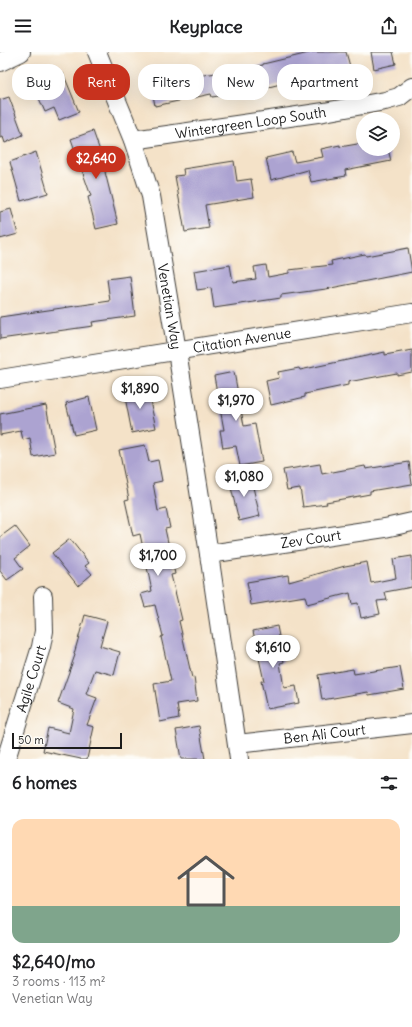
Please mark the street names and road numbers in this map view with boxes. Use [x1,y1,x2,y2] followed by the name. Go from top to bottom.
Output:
[174,103,327,143] street label: Wintergreen Loop South
[153,262,186,351] street label: Venetian Way
[192,324,292,357] street label: Citation Avenue
[280,526,343,552] street label: Zev Court
[12,643,50,715] street label: Agile Court
[282,720,367,748] street label: Ben Ali Court

